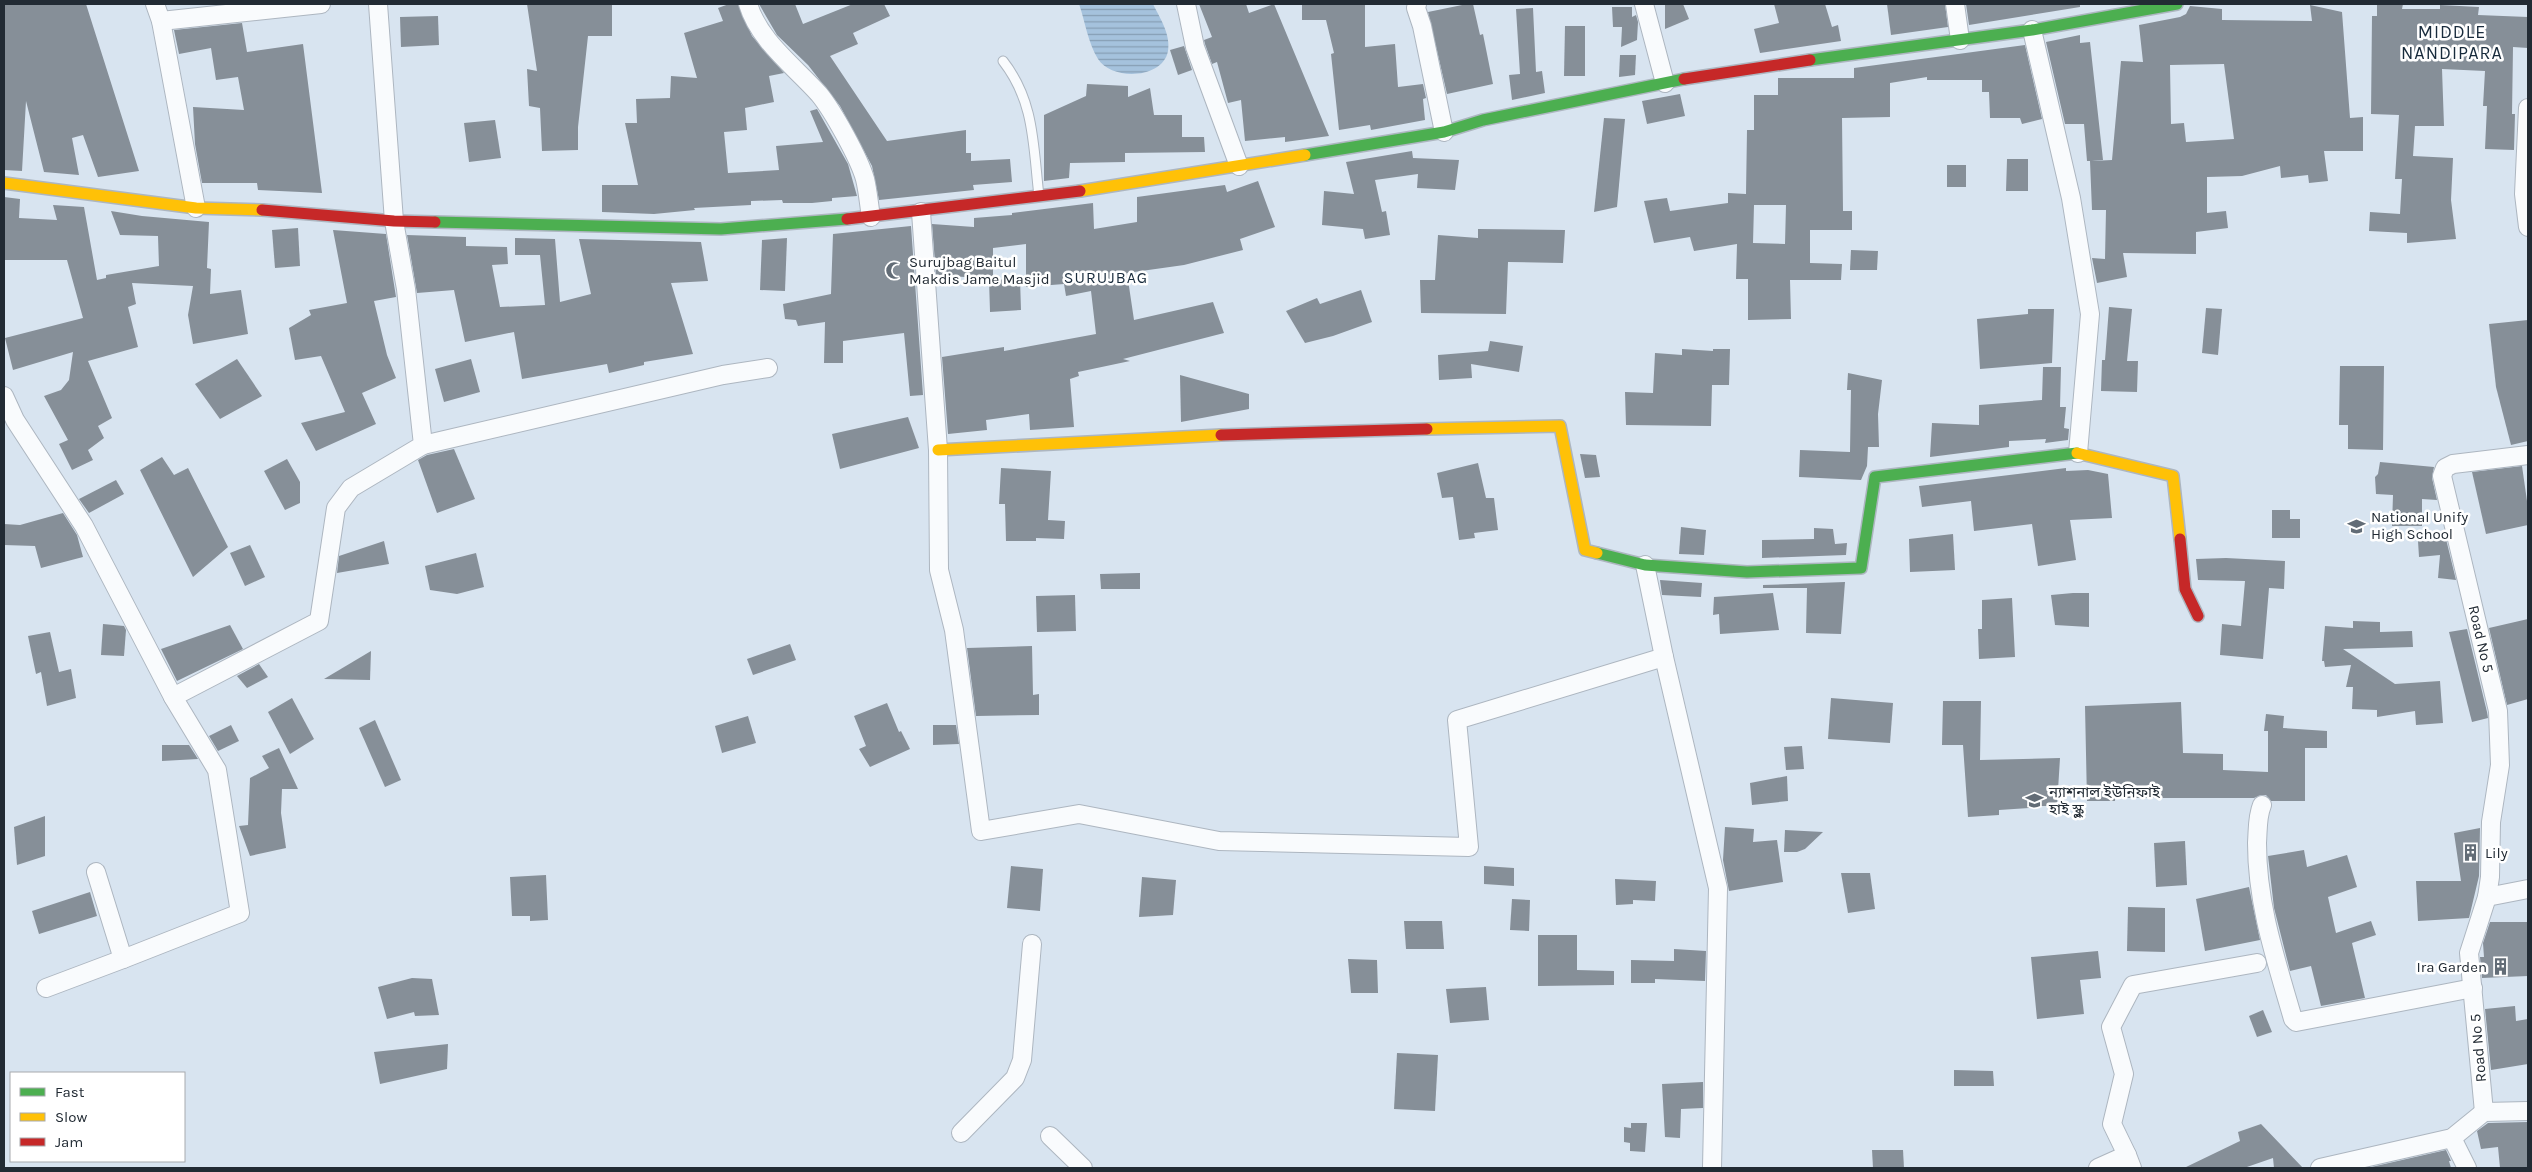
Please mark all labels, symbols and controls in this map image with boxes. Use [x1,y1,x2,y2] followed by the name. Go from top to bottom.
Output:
[2401,21,2503,64] district label: MIDDLE NANDIPARA
[909,253,1050,288] place label: Surujbag Baitul Makdis Jame Masjid
[885,261,905,281] mosque icon: Surujbag Baitul Makdis Jame Masjid
[1064,268,1148,287] district label: SURUJBAG
[2371,508,2468,543] place label: National Unify High School
[2347,516,2367,536] school or university icon: National Unify High School
[2465,604,2497,674] street label: Road No 5
[2048,783,2161,818] place label: ন্যাশনাল ইউনিফাই হাই স্কুল
[2025,791,2045,811] school or university icon: ন্যাশনাল ইউনিফাই হাই স্কুল
[2461,843,2481,863] building icon: Lily
[2485,844,2508,862] place label: Lily
[2491,957,2511,977] building icon: Ira Garden
[2417,958,2487,976] place label: Ira Garden
[2466,1013,2490,1083] street label: Road No 5
[10,1072,185,1162] legend
[55,1083,85,1101] text: Fast
[55,1108,87,1126] text: Slow
[55,1133,83,1151] text: Jam

